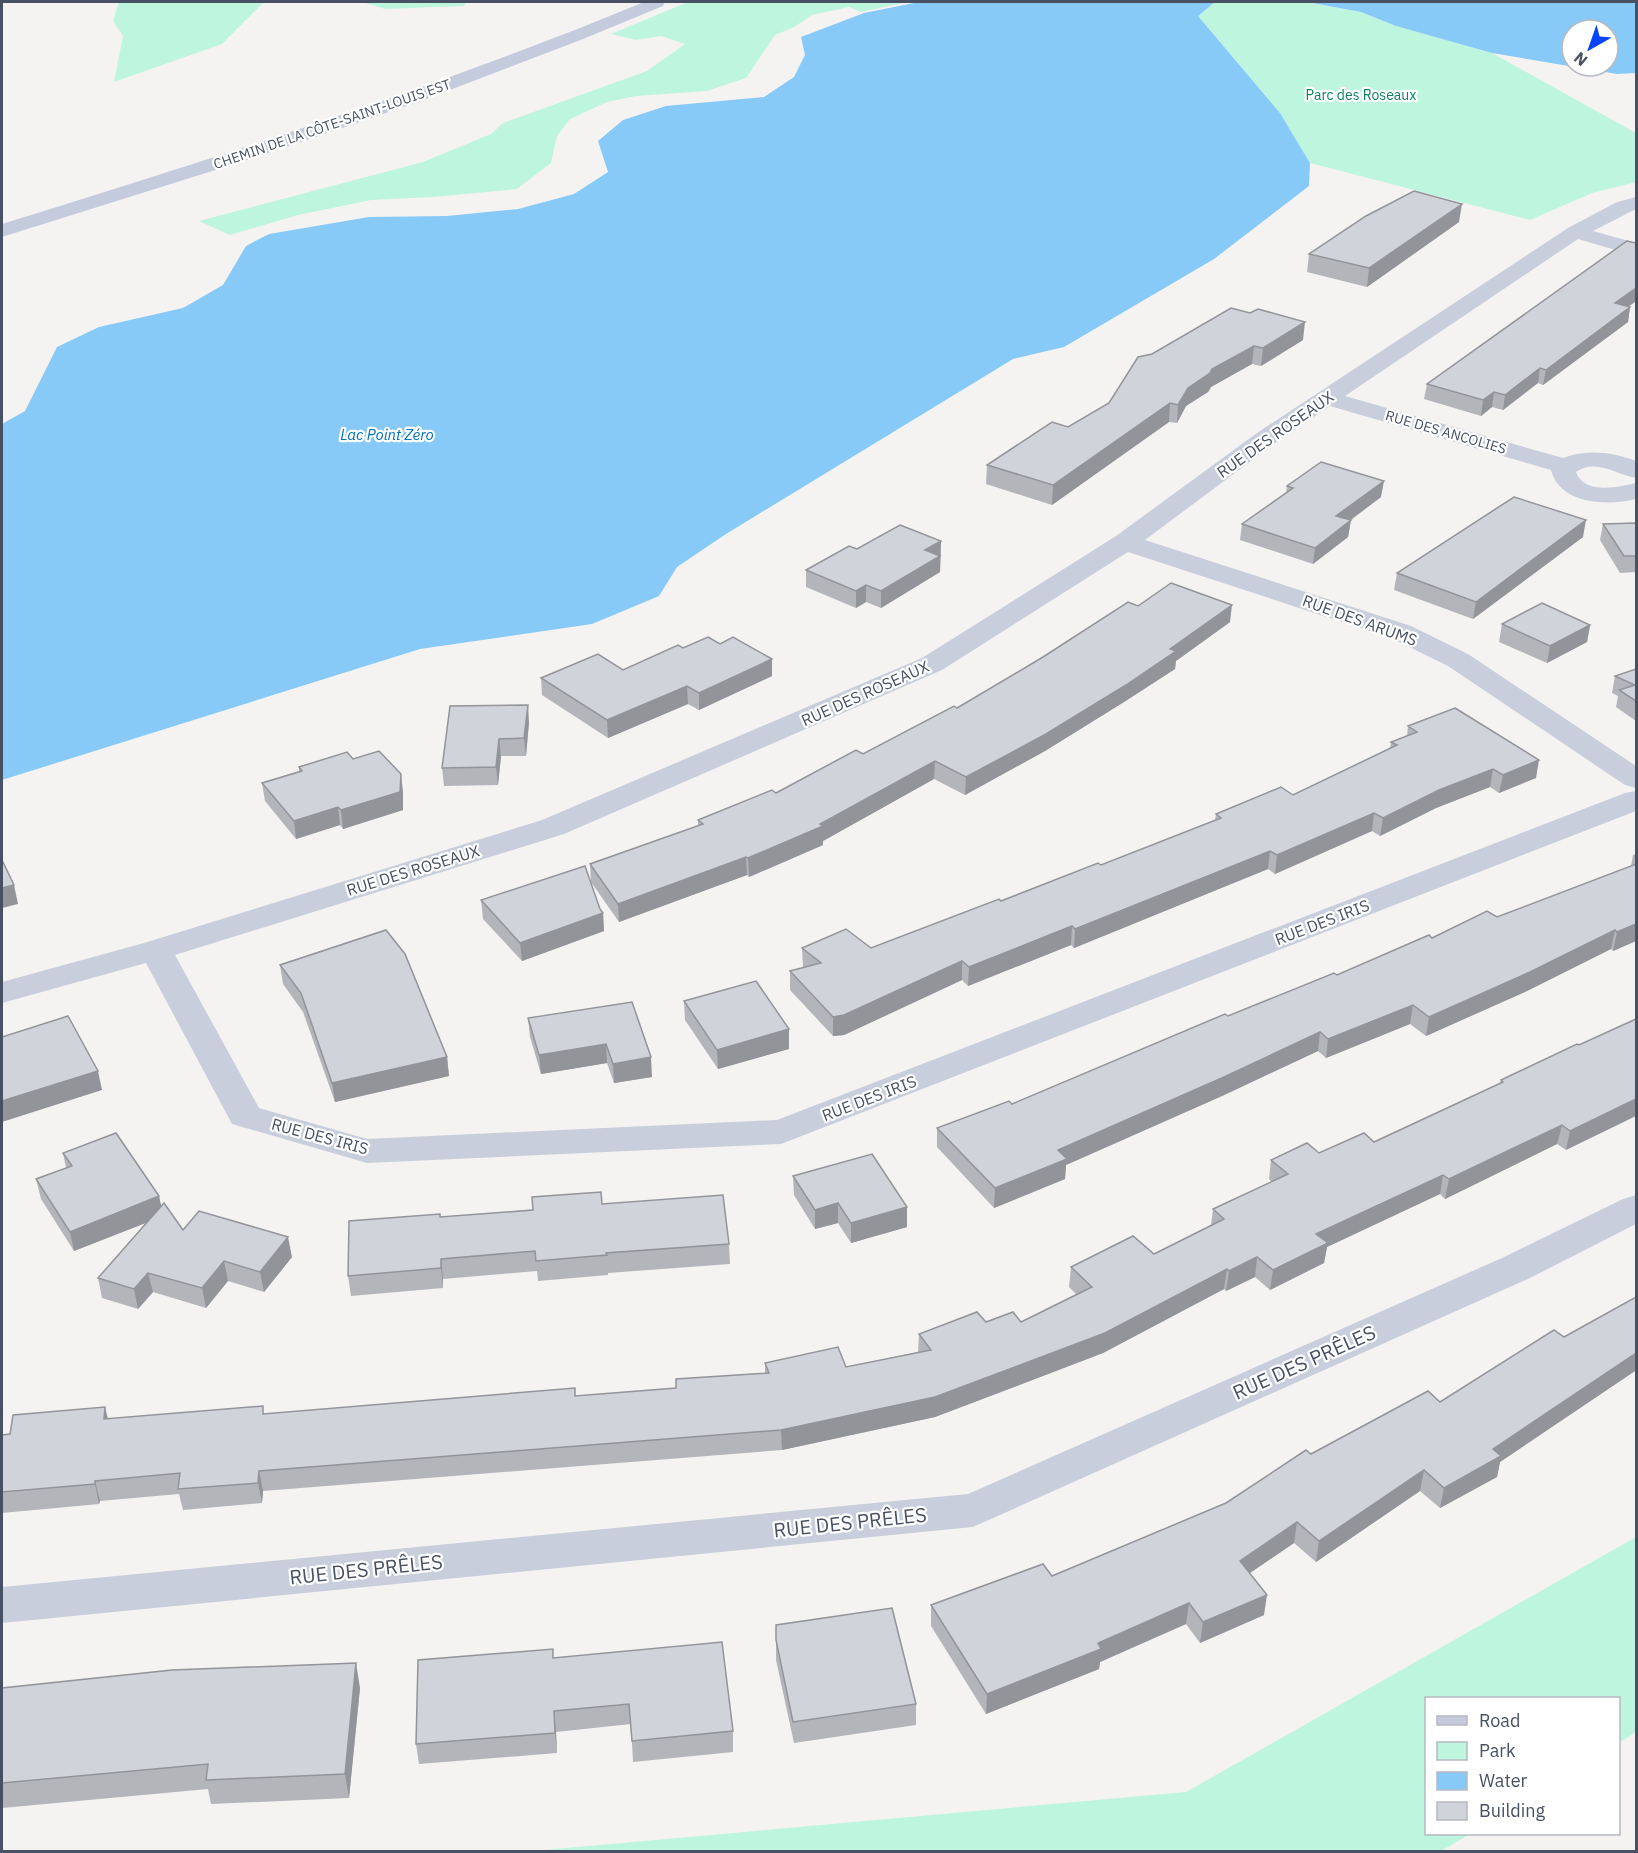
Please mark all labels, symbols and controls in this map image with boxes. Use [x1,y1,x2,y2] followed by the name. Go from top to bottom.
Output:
[1560,18,1620,78] north arrow
[1569,48,1591,71] text: N
[211,74,453,173] street label: CHEMIN DE LA CÔTE-SAINT-LOUIS EST
[1306,86,1416,104] park label: Parc des Roseaux
[1213,386,1337,482] street label: RUE DES ROSEAUX
[1383,406,1509,458] street label: RUE DES ANCOLIES
[340,425,434,444] water label: Lac Point Zéro
[1300,590,1420,650] street label: RUE DES ARUMS
[798,656,932,730] street label: RUE DES ROSEAUX
[344,840,482,900] street label: RUE DES ROSEAUX
[1272,895,1372,949] street label: RUE DES IRIS
[819,1071,919,1125] street label: RUE DES IRIS
[269,1113,371,1159] street label: RUE DES IRIS
[1228,1318,1380,1406] street label: RUE DES PRÊLES
[772,1501,928,1543] street label: RUE DES PRÊLES
[288,1548,444,1590] street label: RUE DES PRÊLES
[1425,1697,1620,1835] legend
[1479,1709,1520,1732] text: Road
[1479,1739,1516,1762] text: Park
[1479,1769,1528,1792] text: Water
[1479,1799,1546,1822] text: Building

